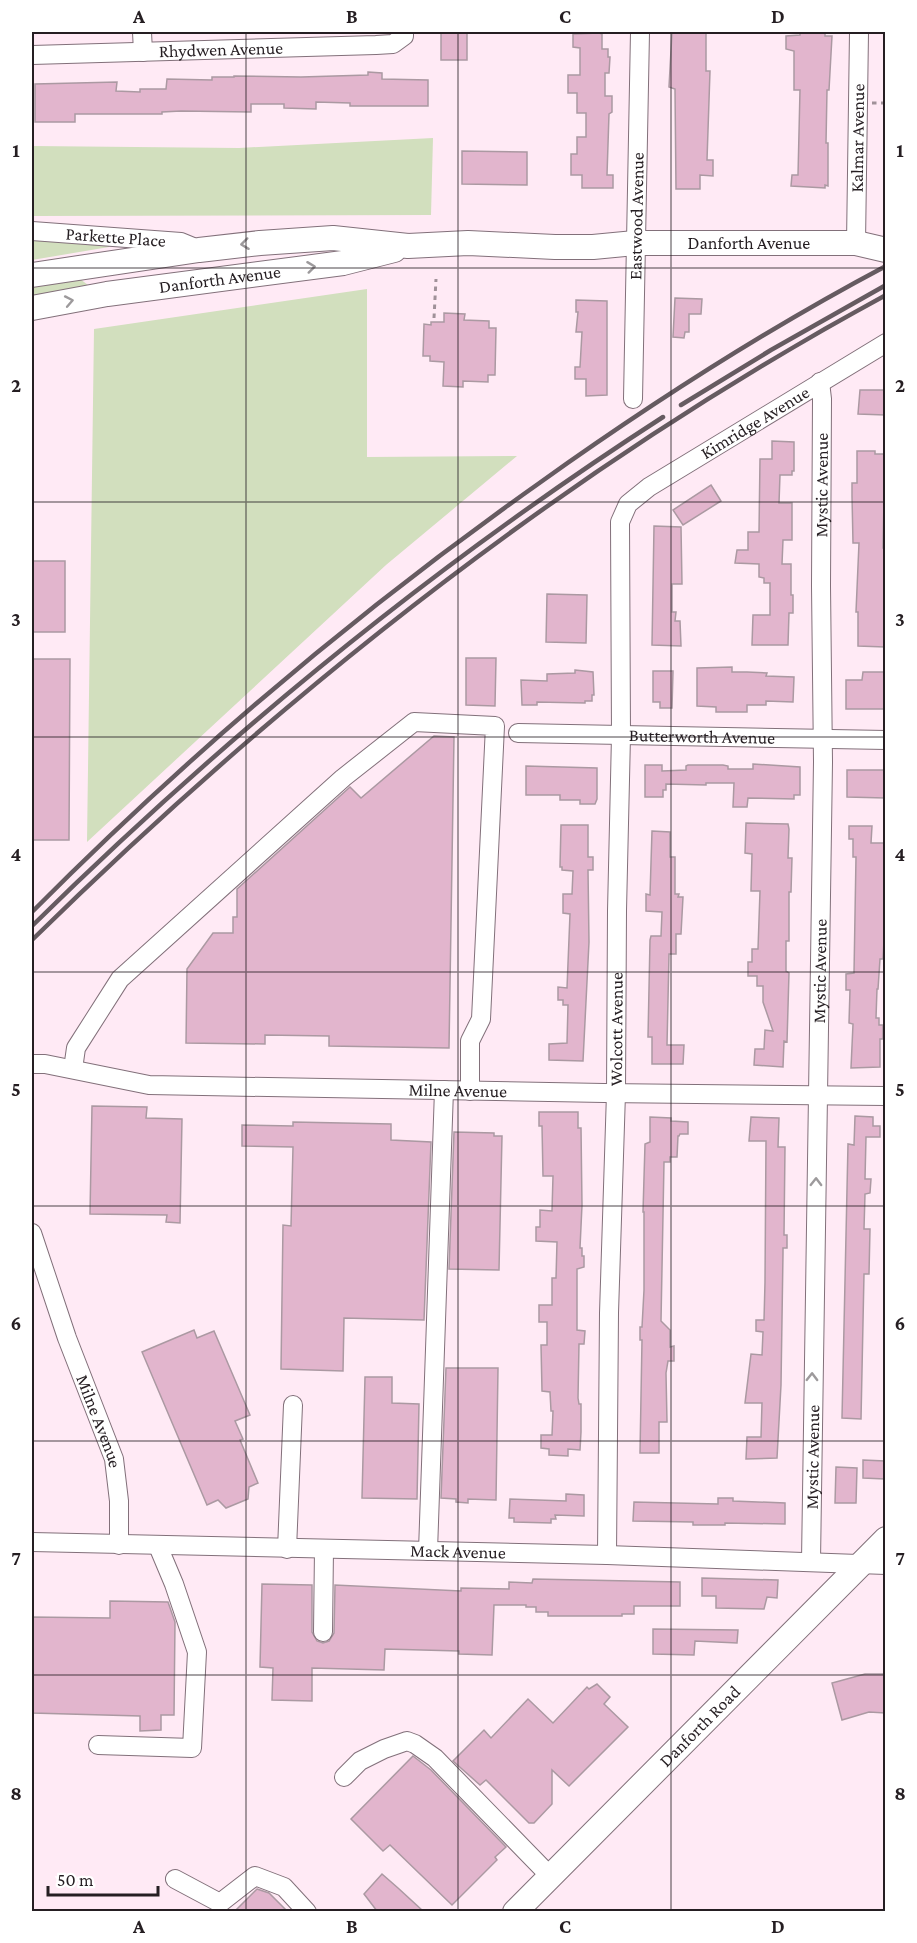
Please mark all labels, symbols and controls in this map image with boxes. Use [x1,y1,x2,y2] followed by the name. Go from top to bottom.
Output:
[132,5,146,27] text: A
[346,5,358,27] text: B
[559,5,571,27] text: C
[771,5,785,27] text: D
[158,38,283,61] street label: Rhydwen Avenue
[847,83,868,193] street label: Kalmar Avenue
[12,139,20,161] text: 1
[896,139,904,161] text: 1
[625,152,648,280] street label: Eastwood Avenue
[65,224,167,251] street label: Parkette Place
[687,233,810,253] street label: Danforth Avenue
[241,238,250,250] one-way arrow
[158,261,282,297] street label: Danforth Avenue
[306,262,315,274] one-way arrow
[64,295,74,308] one-way arrow
[11,374,21,396] text: 2
[895,374,905,396] text: 2
[697,382,813,463] street label: Kimridge Avenue
[811,433,832,538] street label: Mystic Avenue
[11,608,21,630] text: 3
[895,608,905,630] text: 3
[629,725,775,748] street label: Butterworth Avenue
[11,843,22,865] text: 4
[895,843,906,865] text: 4
[809,918,831,1024] street label: Mystic Avenue
[606,972,627,1086] street label: Wolcott Avenue
[11,1078,21,1100] text: 5
[895,1078,905,1100] text: 5
[408,1080,507,1101] street label: Milne Avenue
[810,1177,822,1186] one-way arrow
[11,1312,21,1334] text: 6
[895,1312,905,1334] text: 6
[72,1372,125,1469] street label: Milne Avenue
[806,1372,819,1381] one-way arrow
[802,1404,823,1510] street label: Mystic Avenue
[410,1541,506,1563] street label: Mack Avenue
[11,1547,21,1569] text: 7
[895,1547,905,1569] text: 7
[655,1681,745,1771] street label: Danforth Road
[10,1782,22,1804] text: 8
[894,1782,906,1804] text: 8
[48,1859,158,1897] scale bar
[57,1870,94,1890] text: 50 m
[132,1915,146,1937] text: A
[346,1915,358,1937] text: B
[559,1915,571,1937] text: C
[771,1915,785,1937] text: D

